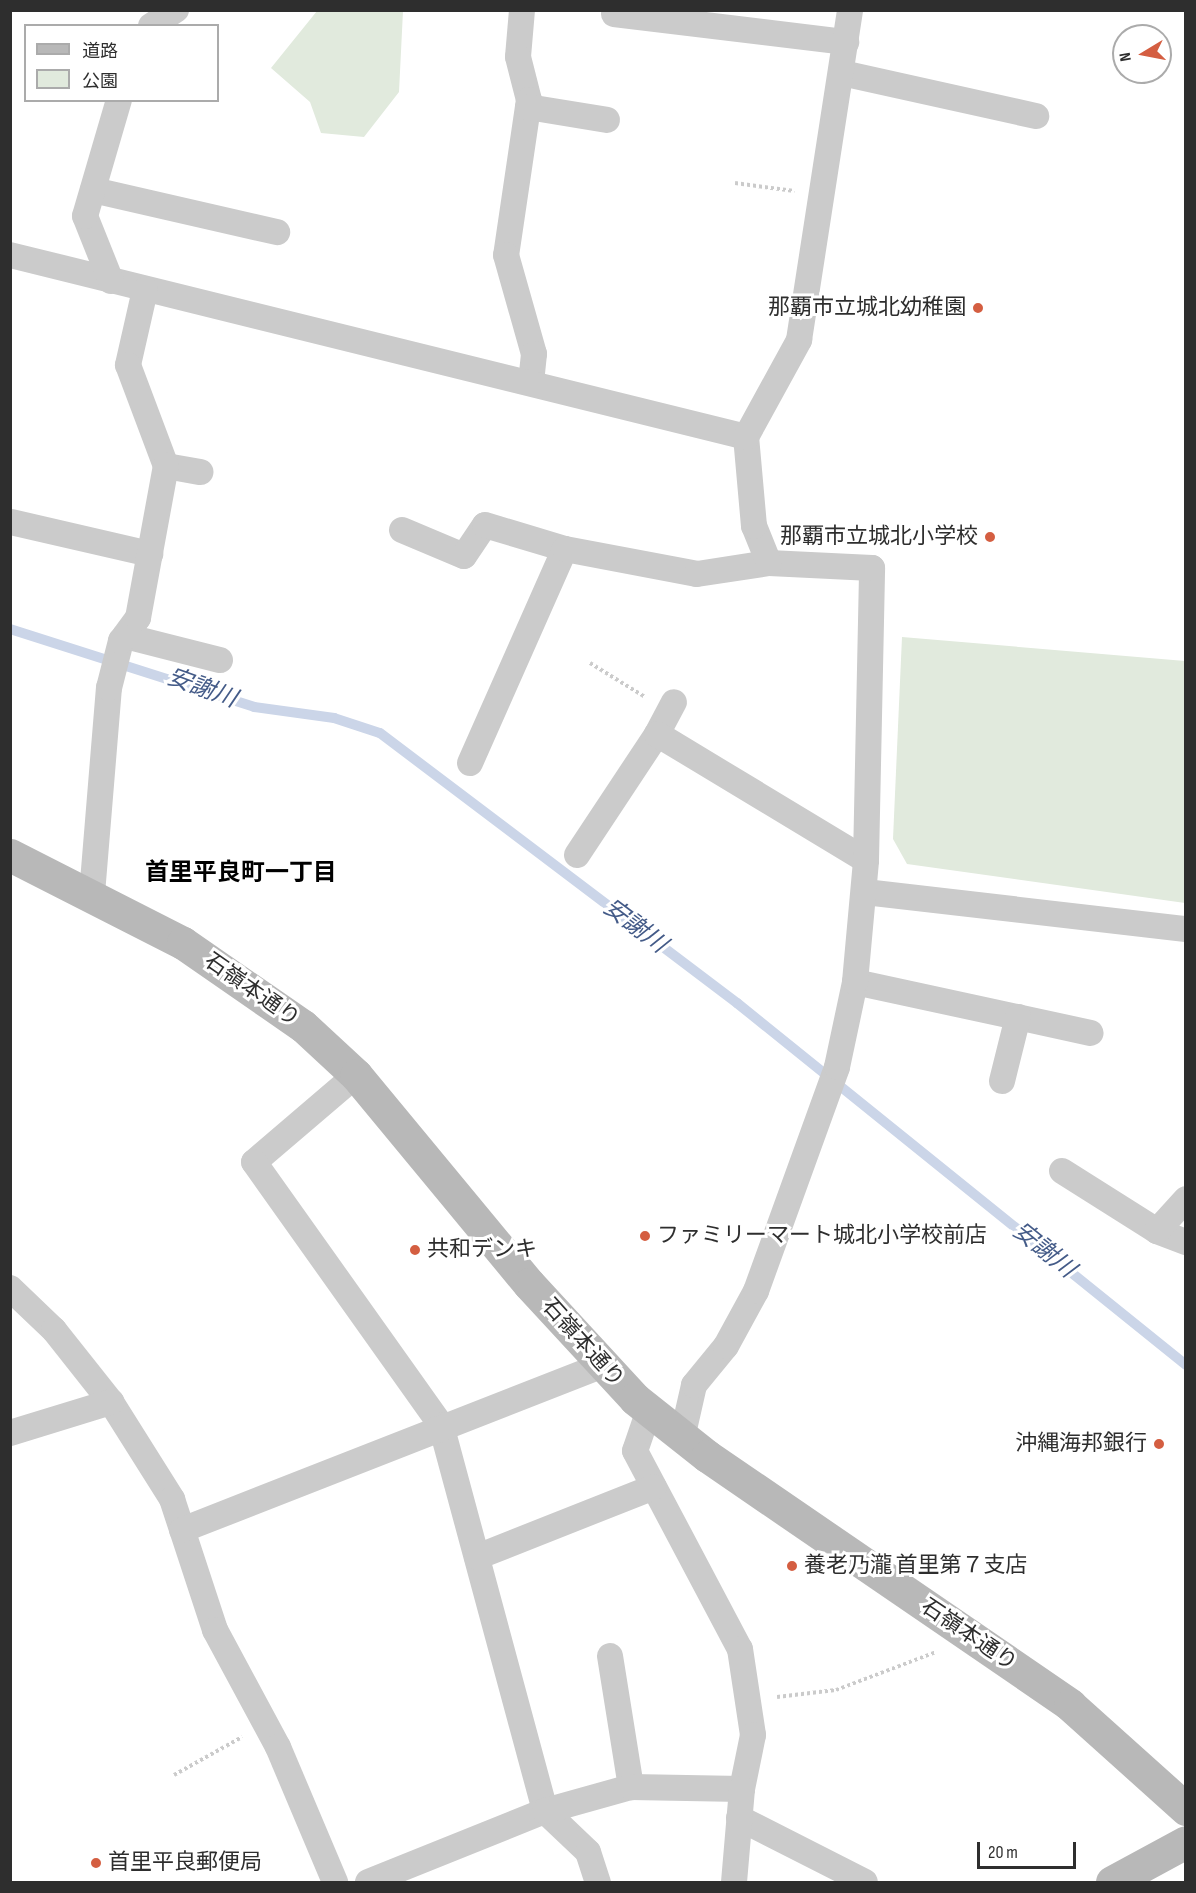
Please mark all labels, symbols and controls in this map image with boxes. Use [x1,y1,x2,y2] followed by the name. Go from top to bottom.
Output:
[24,24,219,102] legend
[1112,24,1172,84] north arrow
[82,41,118,62] text: 道路
[1116,51,1136,63] text: N
[82,71,118,92] text: 公園
[768,295,966,321] place label: 那覇市立城北幼稚園
[971,301,985,315] marker: 那覇市立城北幼稚園
[780,524,978,550] place label: 那覇市立城北小学校
[983,530,997,544] marker: 那覇市立城北小学校
[163,662,241,714] water label: 安謝川
[145,859,337,887] district label: 首里平良町一丁目
[598,893,672,959] water label: 安謝川
[199,948,305,1032] street label: 石嶺本通り
[1007,1216,1081,1284] water label: 安謝川
[657,1223,987,1249] place label: ファミリーマート城北小学校前店
[638,1229,652,1243] marker: ファミリーマート城北小学校前店
[427,1237,537,1263] place label: 共和デンキ
[408,1243,422,1257] marker: 共和デンキ
[536,1293,630,1393] street label: 石嶺本通り
[1015,1431,1147,1457] place label: 沖縄海邦銀行
[1152,1437,1166,1451] marker: 沖縄海邦銀行
[804,1553,1027,1579] place label: 養老乃瀧 首里第７支店
[785,1559,799,1573] marker: 養老乃瀧 首里第７支店
[916,1593,1022,1677] street label: 石嶺本通り
[980,1830,1079,1868] scale bar
[988,1842,1018,1863] text: 20 m
[108,1850,262,1876] place label: 首里平良郵便局
[89,1856,103,1870] marker: 首里平良郵便局

